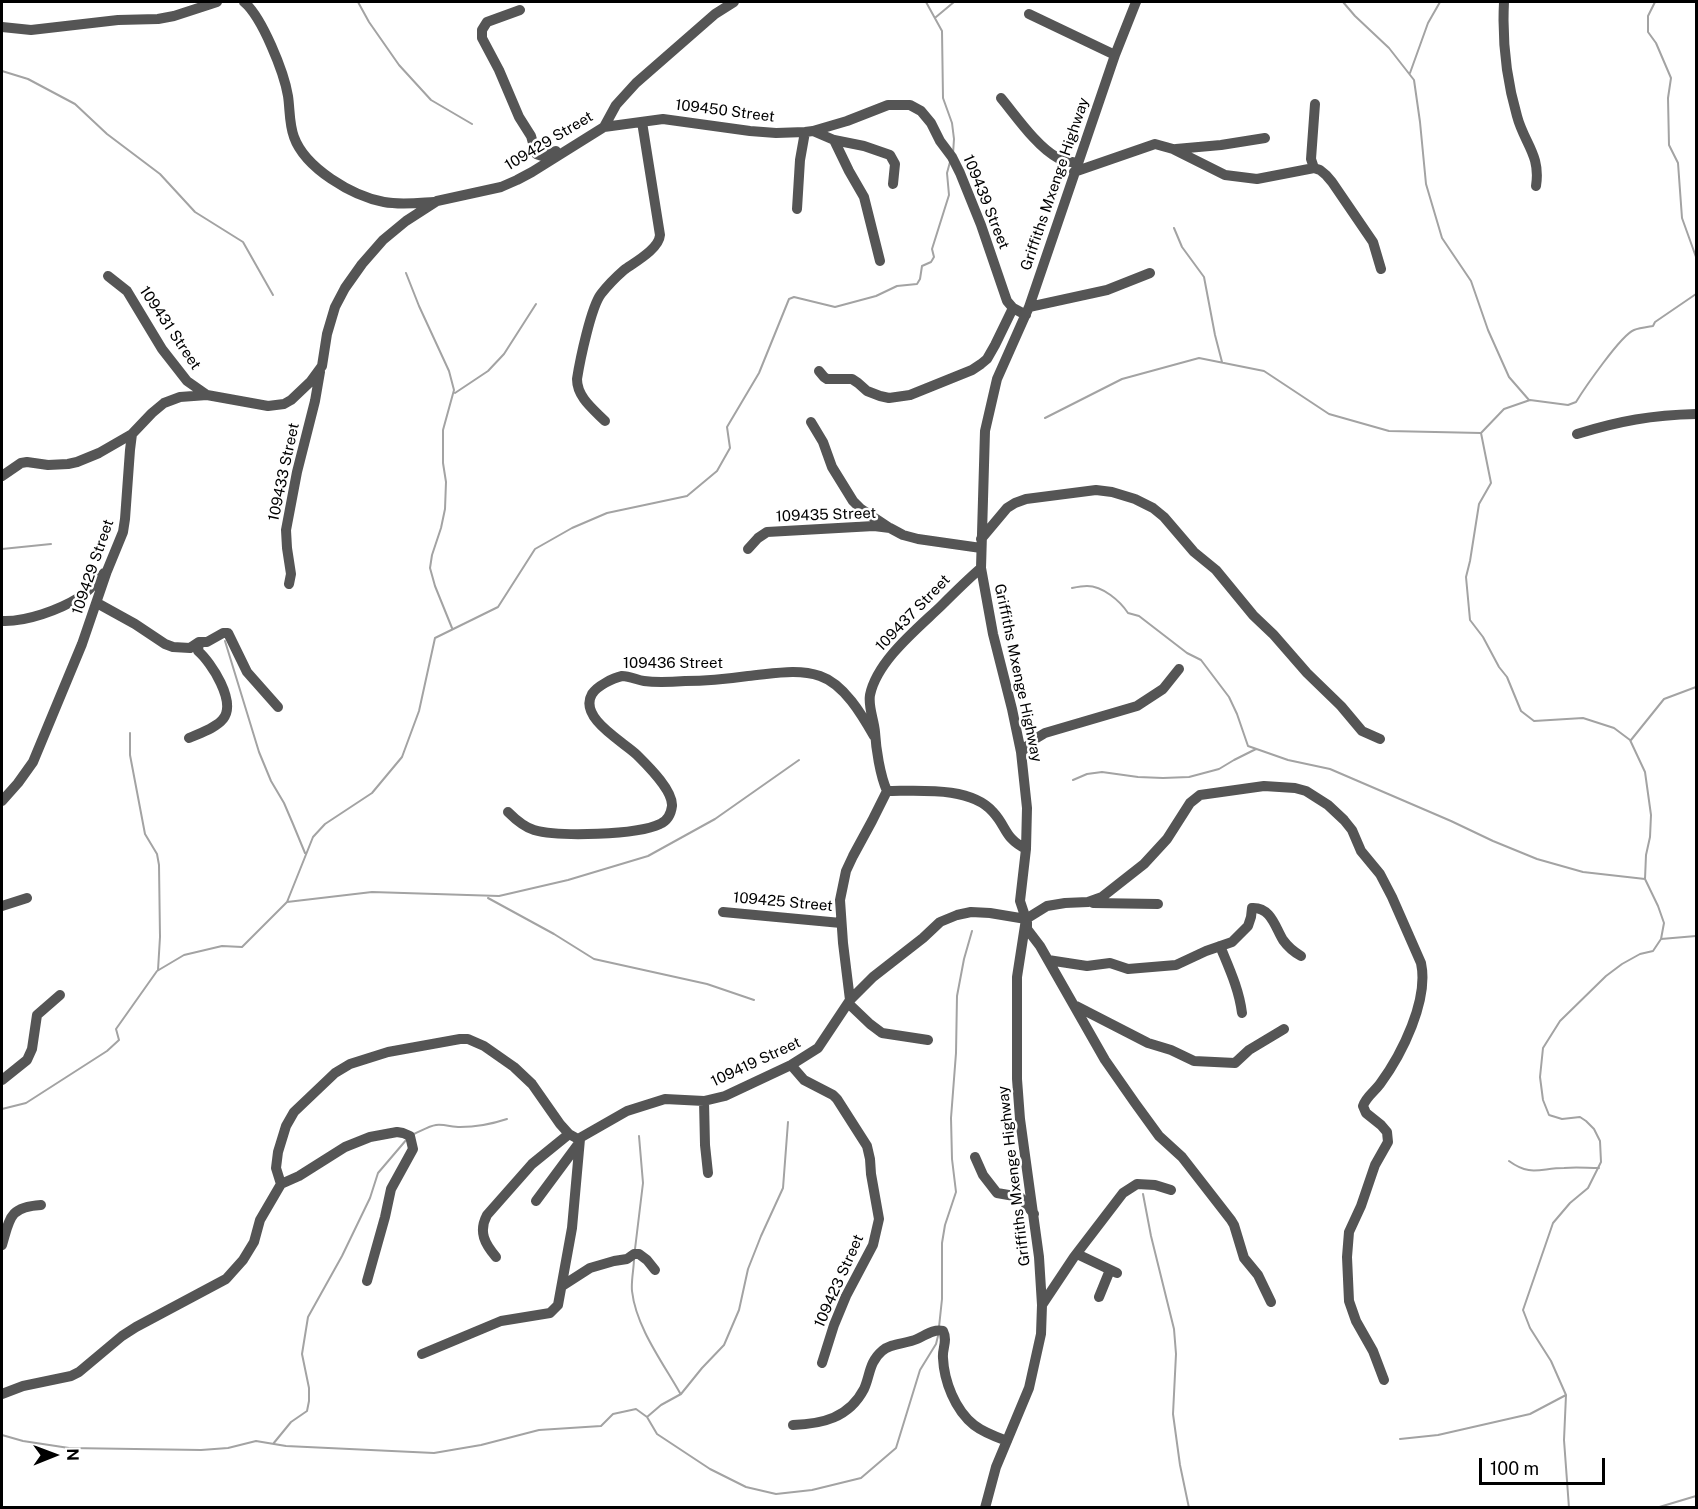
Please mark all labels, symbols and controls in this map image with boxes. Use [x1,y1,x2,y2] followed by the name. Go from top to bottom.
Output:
[1017,95,1093,273] street label: Griffiths Mxenge Highway
[674,96,776,126] street label: 109450 Street
[502,108,596,174] street label: 109429 Street
[959,152,1013,252] street label: 109439 Street
[135,283,205,373] street label: 109431 Street
[265,421,303,523] street label: 109433 Street
[775,504,877,526] street label: 109435 Street
[68,517,118,617] street label: 109429 Street
[872,571,954,655] street label: 109437 Street
[990,582,1046,764] street label: Griffiths Mxenge Highway
[623,654,723,672] street label: 109436 Street
[732,889,834,915] street label: 109425 Street
[708,1033,804,1091] street label: 109419 Street
[994,1085,1034,1267] street label: Griffiths Mxenge Highway
[810,1232,868,1330] street label: 109423 Street
[24,1425,84,1485] north arrow
[1482,1446,1608,1484] scale bar
[63,1448,82,1461] text: N
[1490,1458,1539,1479] text: 100 m

